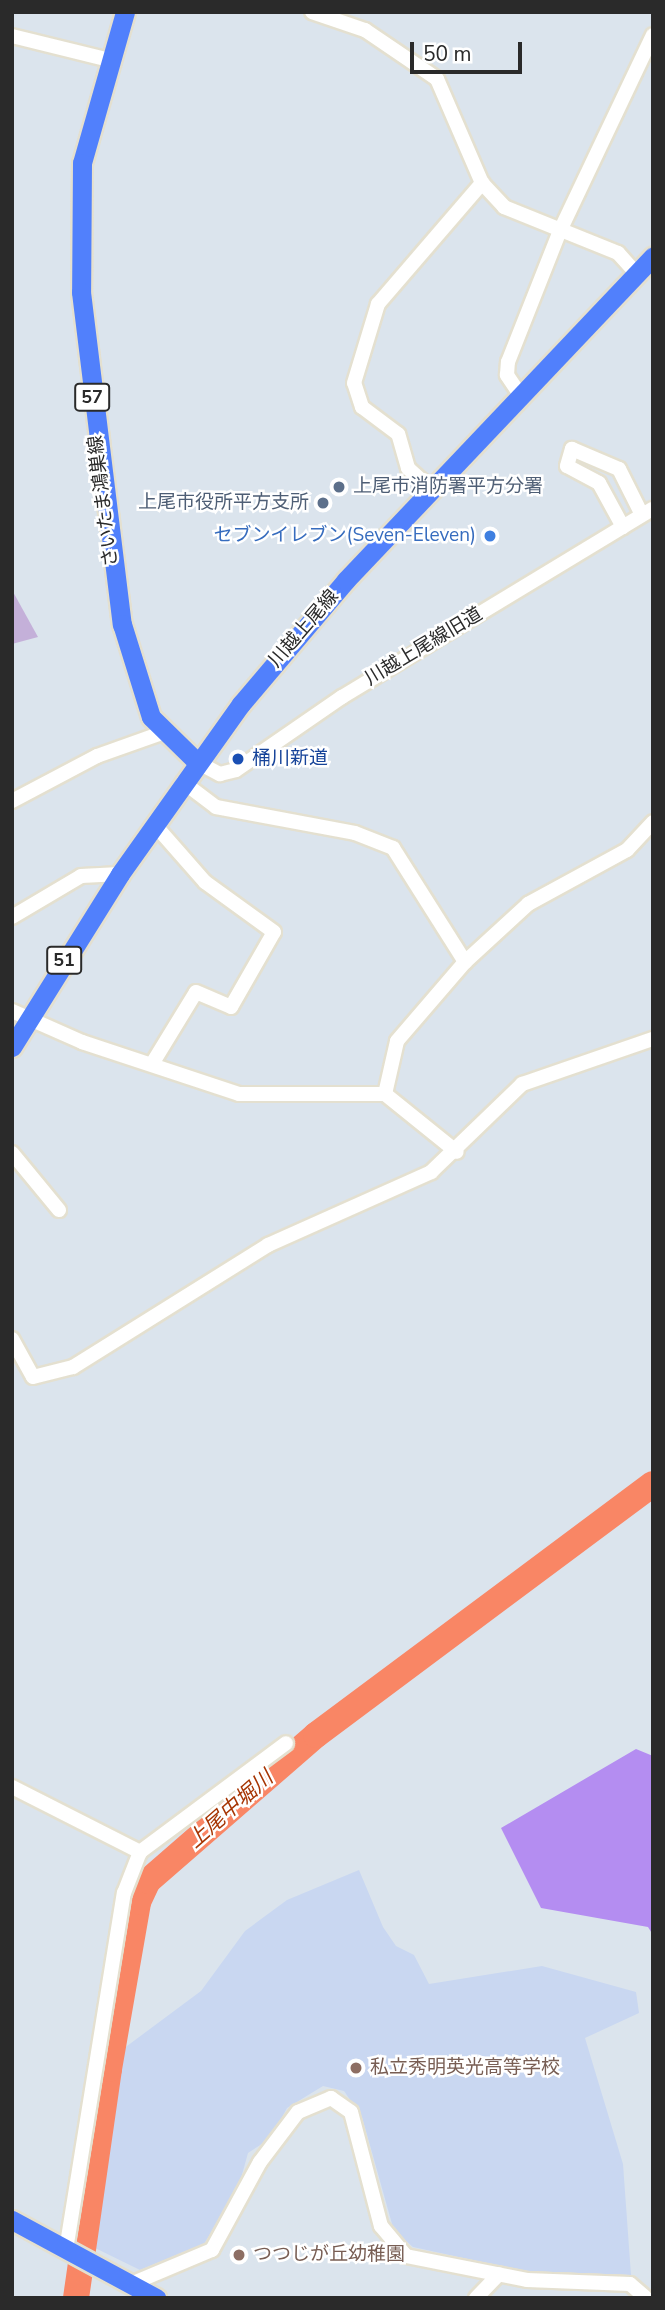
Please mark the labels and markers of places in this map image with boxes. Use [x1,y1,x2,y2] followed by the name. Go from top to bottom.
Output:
[353,476,543,498] place label: 上尾市消防署平方分署
[331,479,347,495] marker: 上尾市消防署平方分署
[138,492,309,514] place label: 上尾市役所平方支所
[315,495,331,511] marker: 上尾市役所平方支所
[214,525,476,547] place label: セブンイレブン(Seven-Eleven)
[482,528,498,544] marker: セブンイレブン(Seven-Eleven)
[252,748,328,770] place label: 桶川新道
[230,751,246,767] marker: 桶川新道
[370,2057,560,2079] place label: 私立秀明英光高等学校
[348,2060,364,2076] marker: 私立秀明英光高等学校
[253,2244,405,2266] place label: つつじが丘幼稚園
[231,2247,247,2263] marker: つつじが丘幼稚園

